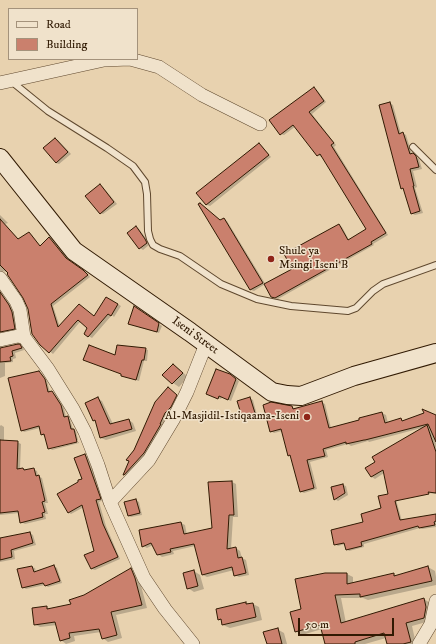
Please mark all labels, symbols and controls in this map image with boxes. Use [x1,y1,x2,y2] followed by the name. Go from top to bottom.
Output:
[8,8,138,60] legend
[46,17,71,32] text: Road
[46,37,87,52] text: Building
[279,245,348,273] place label: Shule ya Msingi Iseni B
[266,254,276,264] marker: Shule ya Msingi Iseni B
[169,314,221,358] street label: Iseni Street
[165,410,299,424] place label: Al-Masjidil-Istiqaama-Iseni
[302,412,312,422] marker: Al-Masjidil-Istiqaama-Iseni
[300,610,396,636] scale bar
[305,617,329,632] text: 50 m

